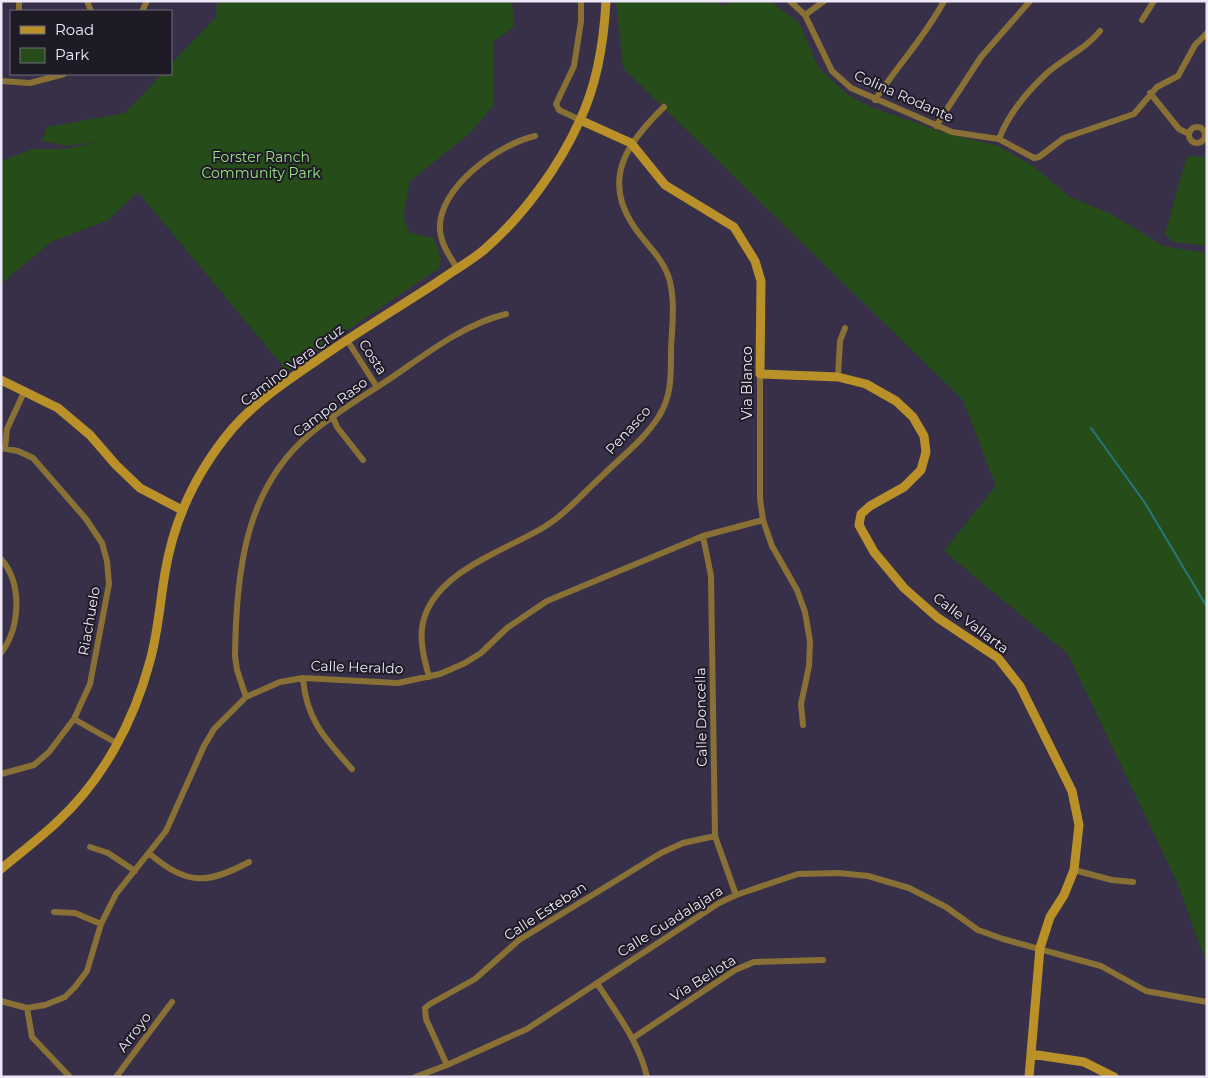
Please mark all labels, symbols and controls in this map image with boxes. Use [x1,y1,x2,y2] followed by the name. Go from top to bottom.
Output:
[10,10,172,75] legend
[55,20,94,39] text: Road
[55,45,89,64] text: Park
[851,66,957,126] street label: Colina Rodante
[201,148,321,182] park label: Forster Ranch Community Park
[237,320,347,410] street label: Camino Vera Cruz
[355,336,391,378] street label: Costa
[738,346,756,420] street label: Via Blanco
[289,373,371,441] street label: Campo Raso
[601,402,655,458] street label: Penasco
[74,585,104,657] street label: Riachuelo
[930,589,1012,657] street label: Calle Vallarta
[310,656,404,678] street label: Calle Heraldo
[691,667,711,767] street label: Calle Doncella
[500,878,590,944] street label: Calle Esteban
[614,881,726,961] street label: Calle Guadalajara
[667,951,739,1005] street label: Via Bellota
[113,1008,155,1056] street label: Arroyo

